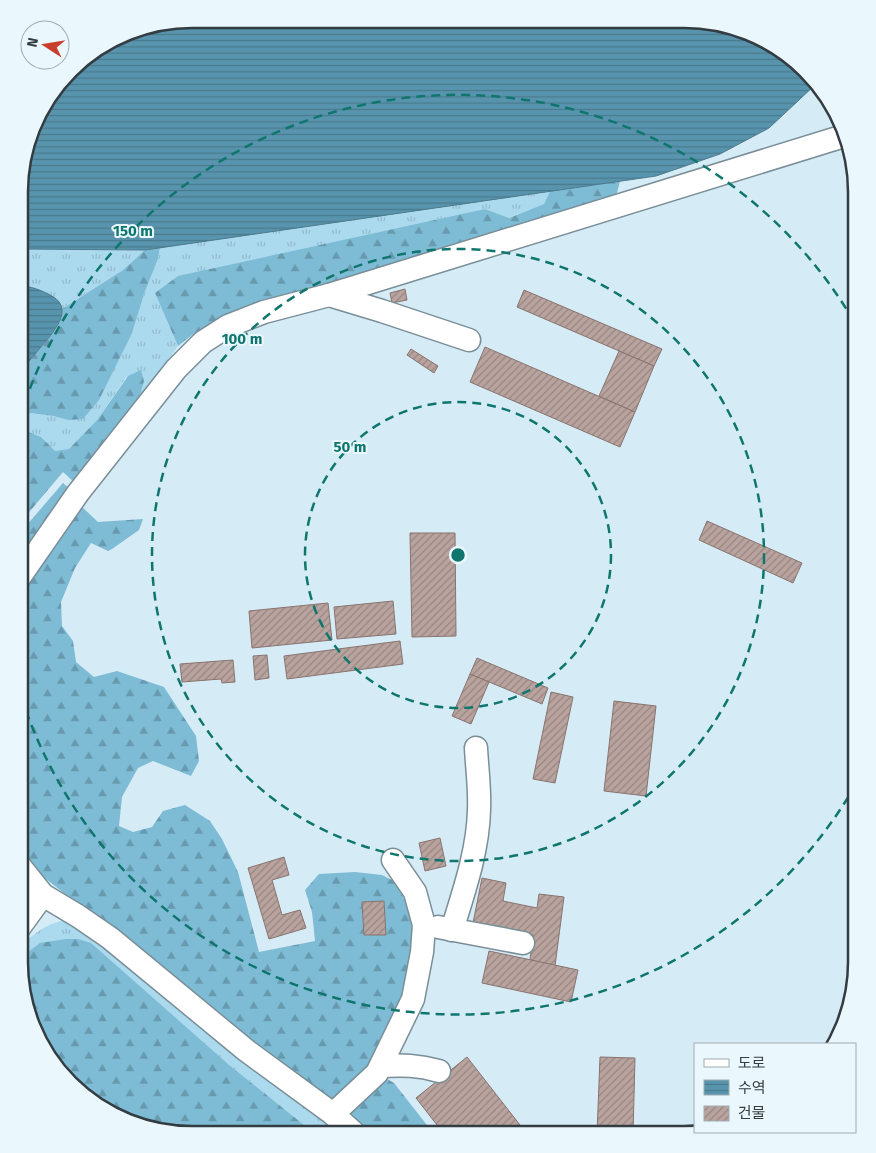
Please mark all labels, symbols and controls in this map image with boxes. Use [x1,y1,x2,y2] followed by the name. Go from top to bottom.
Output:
[20,20,70,70] north arrow
[23,36,42,49] text: N
[113,222,153,240] text: 150 m
[222,330,262,348] text: 100 m
[333,438,367,456] text: 50 m
[449,546,467,564] centre of rings
[694,1043,856,1133] legend
[738,1054,766,1072] text: 도로
[738,1079,766,1097] text: 수역
[738,1104,766,1122] text: 건물

